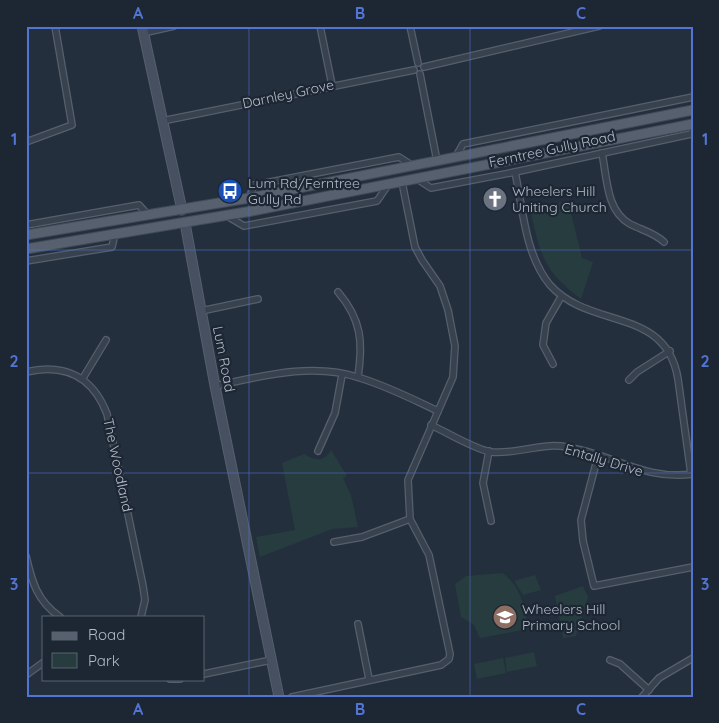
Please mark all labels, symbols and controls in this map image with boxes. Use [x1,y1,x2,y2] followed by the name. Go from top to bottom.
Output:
[133,3,144,23] text: A
[355,3,365,23] text: B
[576,3,586,23] text: C
[241,75,336,112] street label: Darnley Grove
[487,127,617,171] street label: Ferntree Gully Road
[11,129,17,149] text: 1
[702,129,708,149] text: 1
[248,174,360,208] place label: Lum Rd/Ferntree Gully Rd
[217,178,243,204] bus stop icon: Lum Rd/Ferntree Gully Rd
[512,182,607,216] place label: Wheelers Hill Uniting Church
[482,186,508,212] church icon: Wheelers Hill Uniting Church
[209,325,239,393] street label: Lum Road
[9,351,19,371] text: 2
[700,351,710,371] text: 2
[99,417,137,513] street label: The Woodland
[563,440,645,480] street label: Entally Drive
[10,574,18,594] text: 3
[701,574,709,594] text: 3
[522,600,620,634] place label: Wheelers Hill Primary School
[492,604,518,630] school or university icon: Wheelers Hill Primary School
[42,616,205,680] legend
[88,625,125,644] text: Road
[88,651,120,670] text: Park
[133,699,144,719] text: A
[355,699,365,719] text: B
[576,699,586,719] text: C

